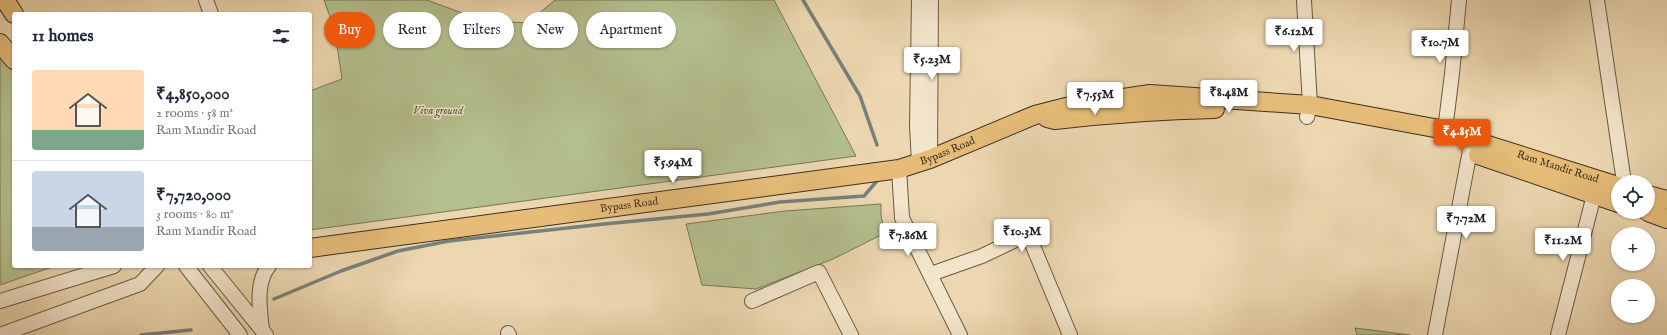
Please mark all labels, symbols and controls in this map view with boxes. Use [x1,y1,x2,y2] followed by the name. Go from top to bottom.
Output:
[324,12,375,48] chip: Buy
[383,12,441,48] chip: Rent
[449,12,514,48] chip: Filters
[522,12,578,48] chip: New
[586,12,676,48] chip: Apartment
[1261,19,1327,53] pin: ₹6.12M
[1275,23,1313,40] text: ₹6.12M
[270,25,292,47] icon: filters
[32,26,93,47] text: 11 homes
[1407,30,1473,64] pin: ₹10.7M
[1420,34,1460,51] text: ₹10.7M
[899,47,965,81] pin: ₹5.23M
[913,51,951,68] text: ₹5.23M
[1196,80,1262,114] pin: ₹8.48M
[1062,82,1128,116] pin: ₹7.55M
[156,84,230,105] text: ₹4,850,000
[1209,84,1249,101] text: ₹8.48M
[64,86,112,134] icon: home
[1076,86,1114,103] text: ₹7.55M
[413,104,464,119] park label: Viva ground
[156,105,233,122] text: 2 rooms · 58 m²
[1429,119,1495,153] pin: ₹4.85M
[156,122,257,139] text: Ram Mandir Road
[1443,123,1481,140] text: ₹4.85M
[918,134,977,169] street label: Bypass Road
[1515,148,1601,187] street label: Ram Mandir Road
[640,150,706,184] pin: ₹5.94M
[653,154,693,171] text: ₹5.94M
[1611,175,1655,323] map controls
[1611,175,1655,219] button: locate
[156,185,231,206] text: ₹7,720,000
[64,187,112,235] icon: home
[599,194,659,216] street label: Bypass Road
[156,206,234,223] text: 3 rooms · 80 m²
[1433,206,1499,240] pin: ₹7.72M
[1446,210,1486,227] text: ₹7.72M
[989,219,1055,253] pin: ₹10.3M
[156,223,257,240] text: Ram Mandir Road
[875,223,941,257] pin: ₹7.86M
[1003,223,1041,240] text: ₹10.3M
[888,227,928,244] text: ₹7.86M
[1611,227,1655,271] button: +
[1530,228,1596,262] pin: ₹11.2M
[1544,232,1582,249] text: ₹11.2M
[1611,279,1655,323] button: −

